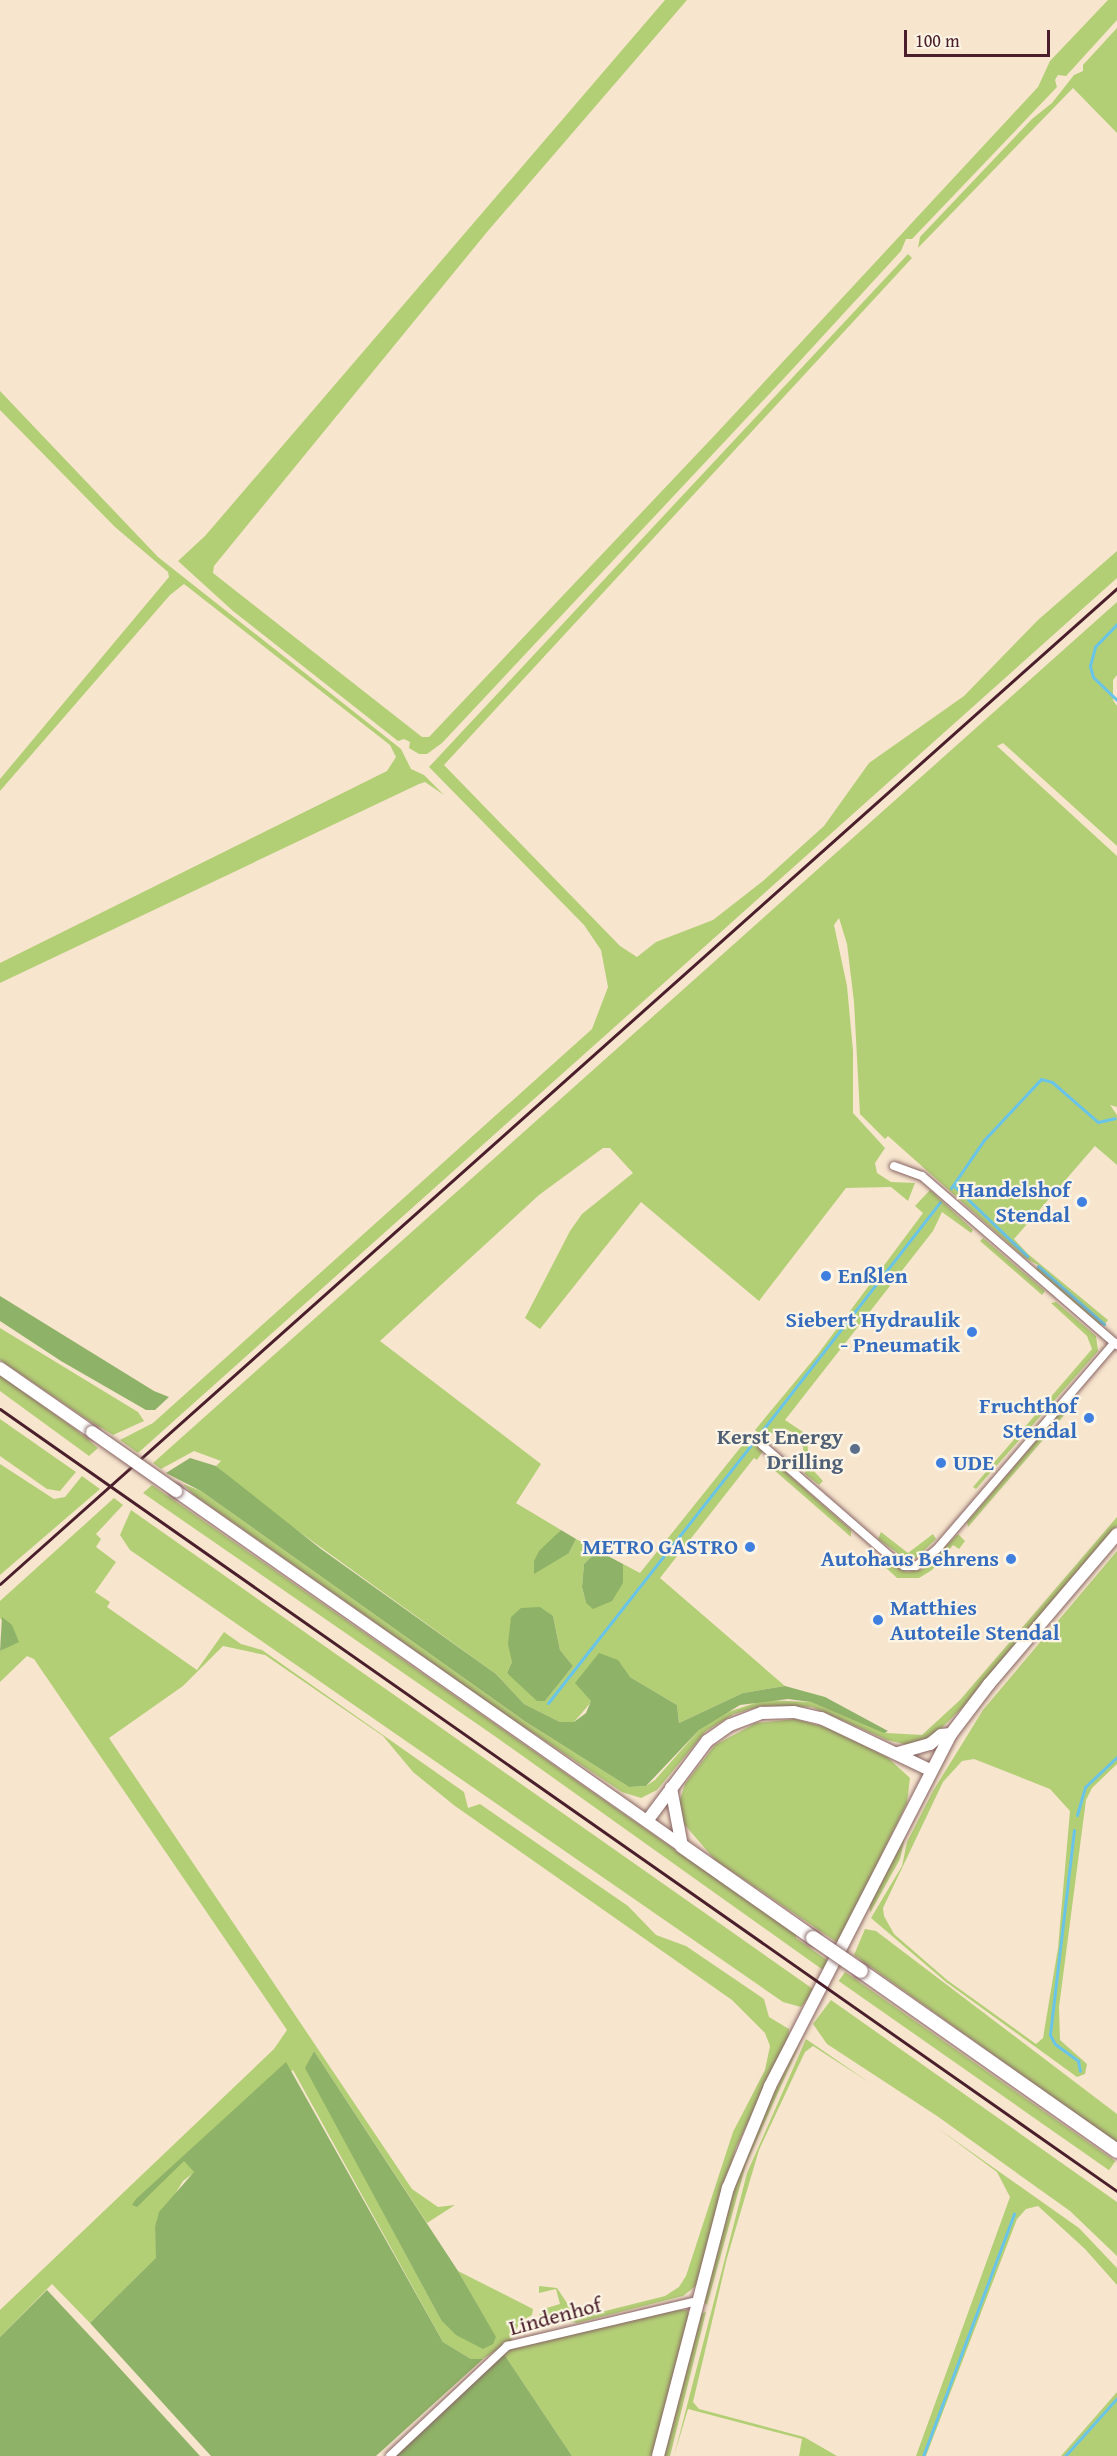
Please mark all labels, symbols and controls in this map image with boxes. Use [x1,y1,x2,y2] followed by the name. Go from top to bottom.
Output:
[907,18,1052,56] scale bar
[915,27,960,54] text: 100 m
[958,1176,1070,1228] place label: Handelshof Stendal
[1075,1195,1089,1209] marker: Handelshof Stendal
[838,1263,908,1289] place label: Enßlen
[819,1269,833,1283] marker: Enßlen
[786,1306,960,1358] place label: Siebert Hydraulik - Pneumatik
[965,1325,979,1339] marker: Siebert Hydraulik - Pneumatik
[979,1392,1077,1444] place label: Fruchthof Stendal
[1082,1411,1096,1425] marker: Fruchthof Stendal
[717,1423,843,1474] place label: Kerst Energy Drilling
[848,1442,862,1456] marker: Kerst Energy Drilling
[953,1450,994,1476] place label: UDE
[934,1456,948,1470] marker: UDE
[583,1534,738,1560] place label: METRO GASTRO
[743,1540,757,1554] marker: METRO GASTRO
[821,1546,999,1572] place label: Autohaus Behrens
[1004,1552,1018,1566] marker: Autohaus Behrens
[890,1594,1060,1646] place label: Matthies Autoteile Stendal
[871,1613,885,1627] marker: Matthies Autoteile Stendal
[506,2291,604,2341] street label: Lindenhof

